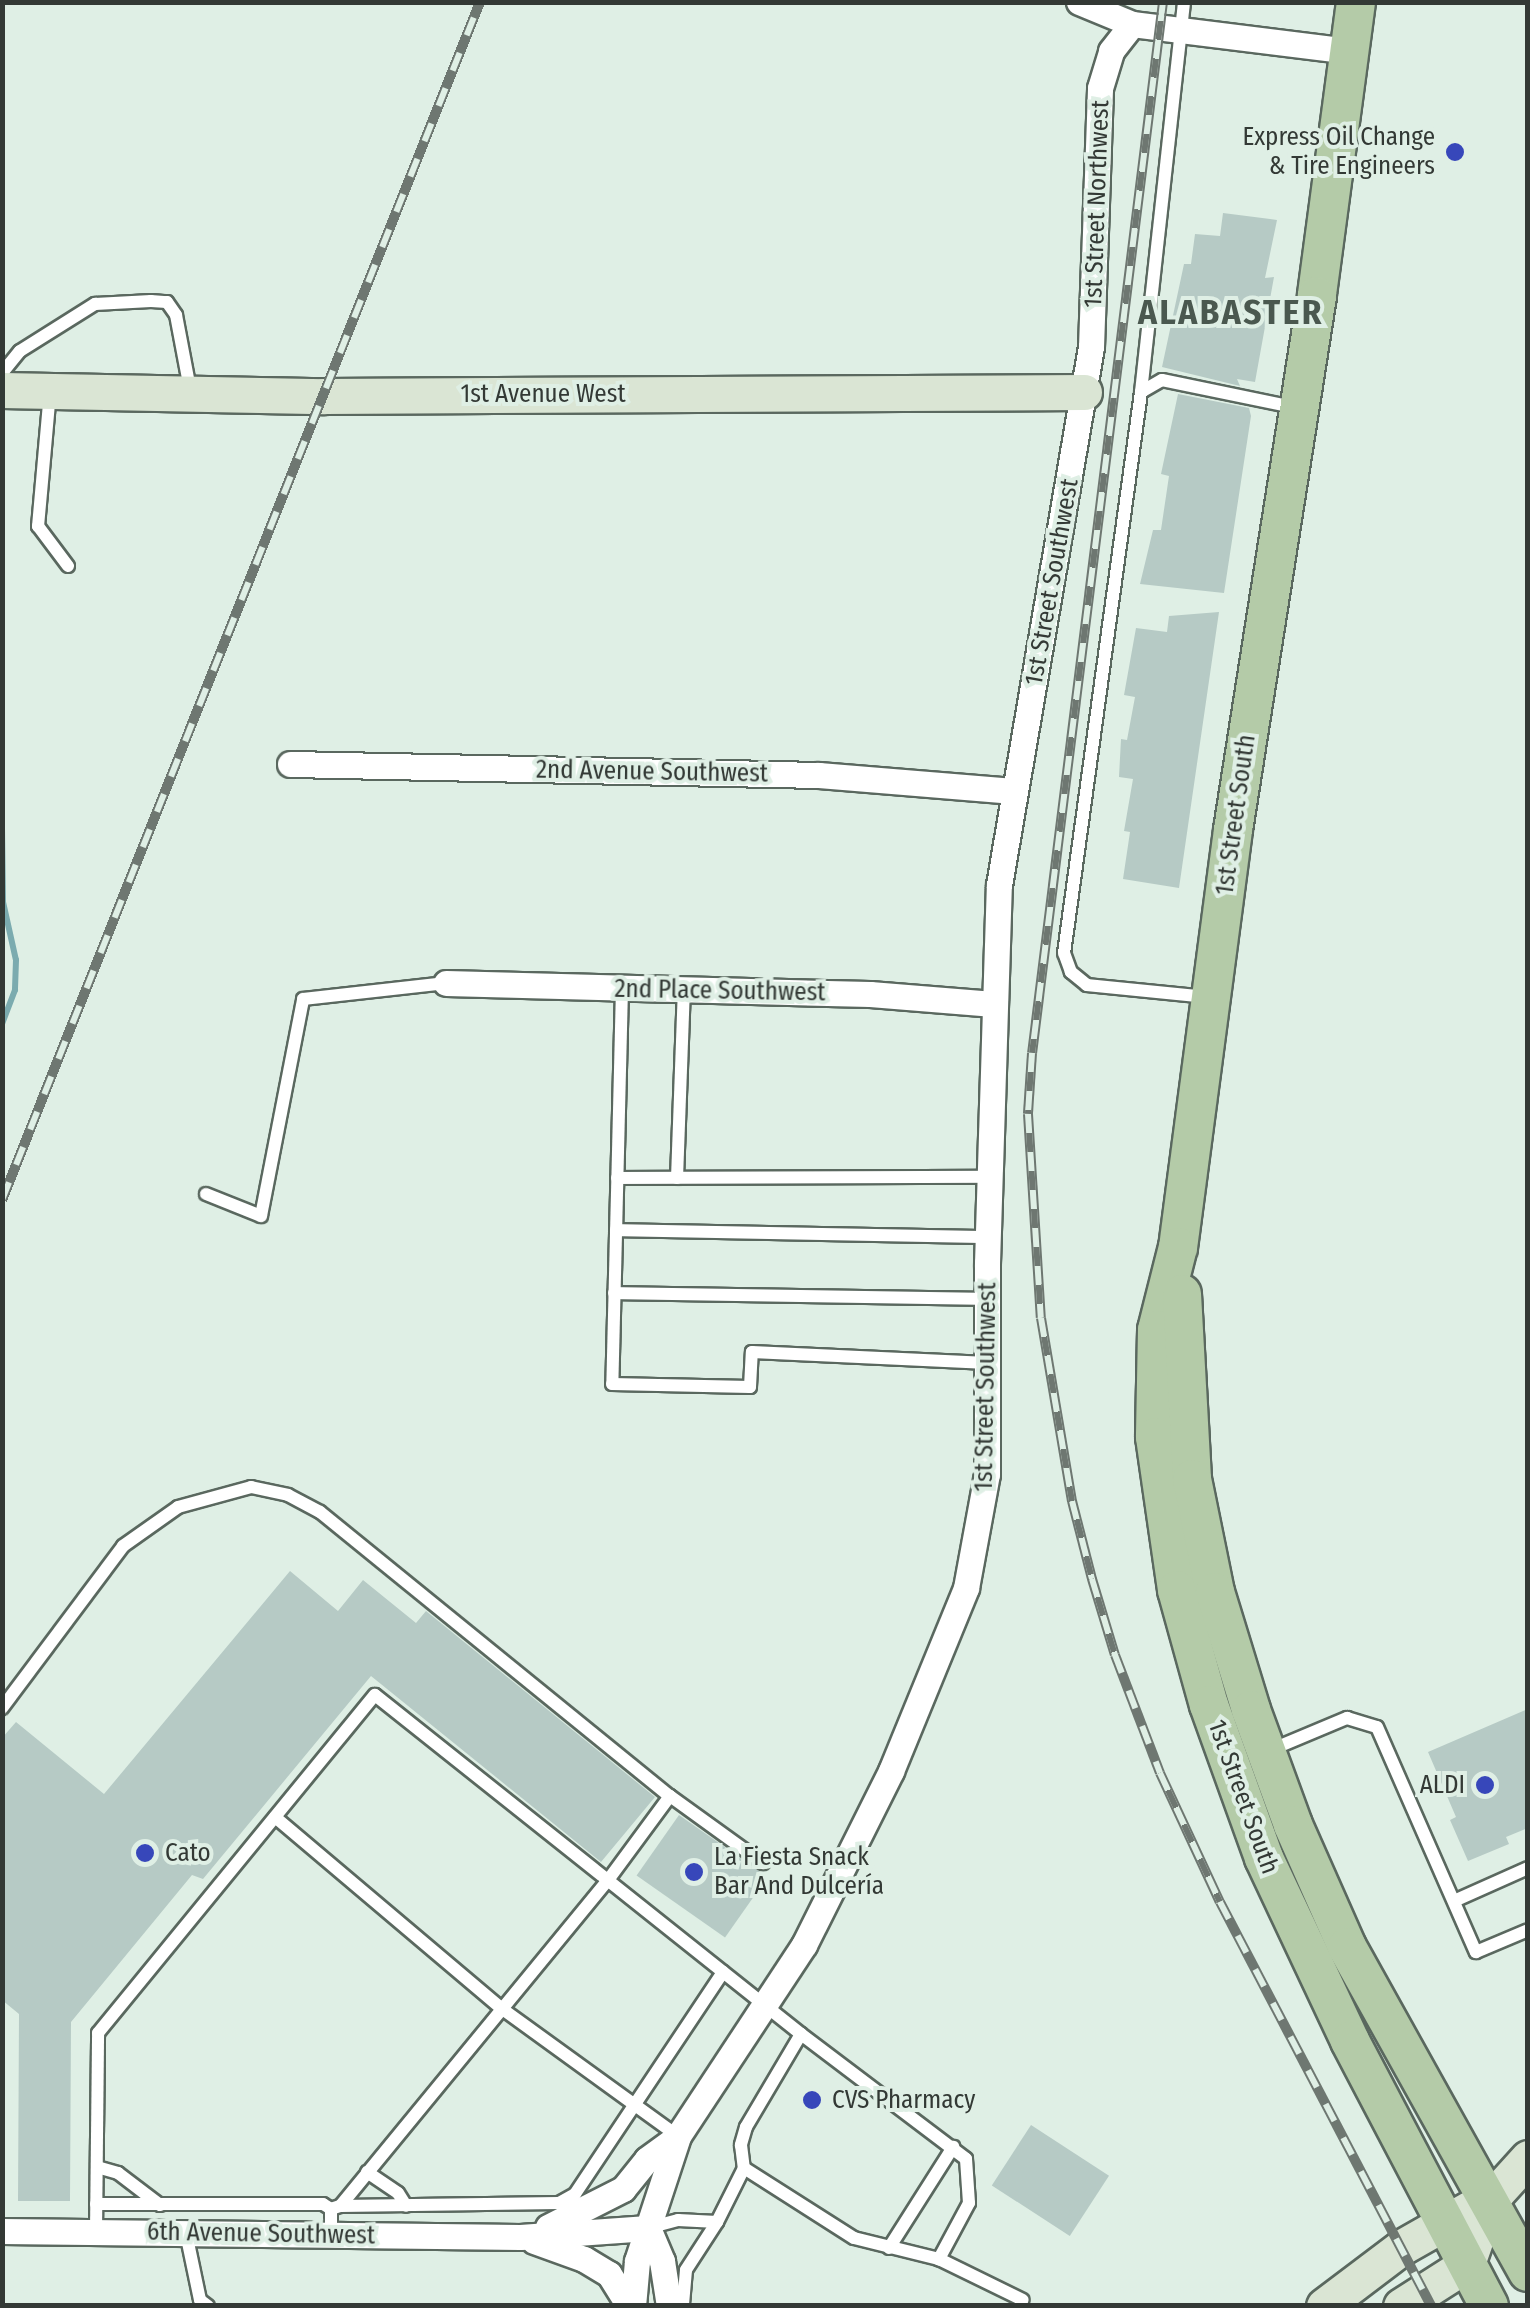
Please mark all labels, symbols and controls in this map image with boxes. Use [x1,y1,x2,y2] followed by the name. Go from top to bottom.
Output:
[1078,100,1116,308] street label: 1st Street Northwest
[1242,123,1435,182] place label: Express Oil Change & Tire Engineers
[1444,141,1466,163] marker: Express Oil Change & Tire Engineers
[1138,291,1324,333] district label: ALABASTER
[460,379,626,409] street label: 1st Avenue West
[1019,476,1085,688] street label: 1st Street Southwest
[1210,733,1262,897] street label: 1st Street South
[536,755,768,789] street label: 2nd Avenue Southwest
[614,974,826,1008] street label: 2nd Place Southwest
[969,1282,1003,1492] street label: 1st Street Southwest
[1201,1716,1285,1878] street label: 1st Street South
[1420,1770,1465,1800] place label: ALDI
[1474,1774,1496,1796] marker: ALDI
[165,1838,211,1868] place label: Cato
[134,1842,156,1864] marker: Cato
[714,1843,884,1902] place label: La Fiesta Snack Bar And Dulcería
[683,1861,705,1883] marker: La Fiesta Snack Bar And Dulcería
[832,2085,975,2115] place label: CVS Pharmacy
[801,2089,823,2111] marker: CVS Pharmacy
[147,2217,375,2251] street label: 6th Avenue Southwest

